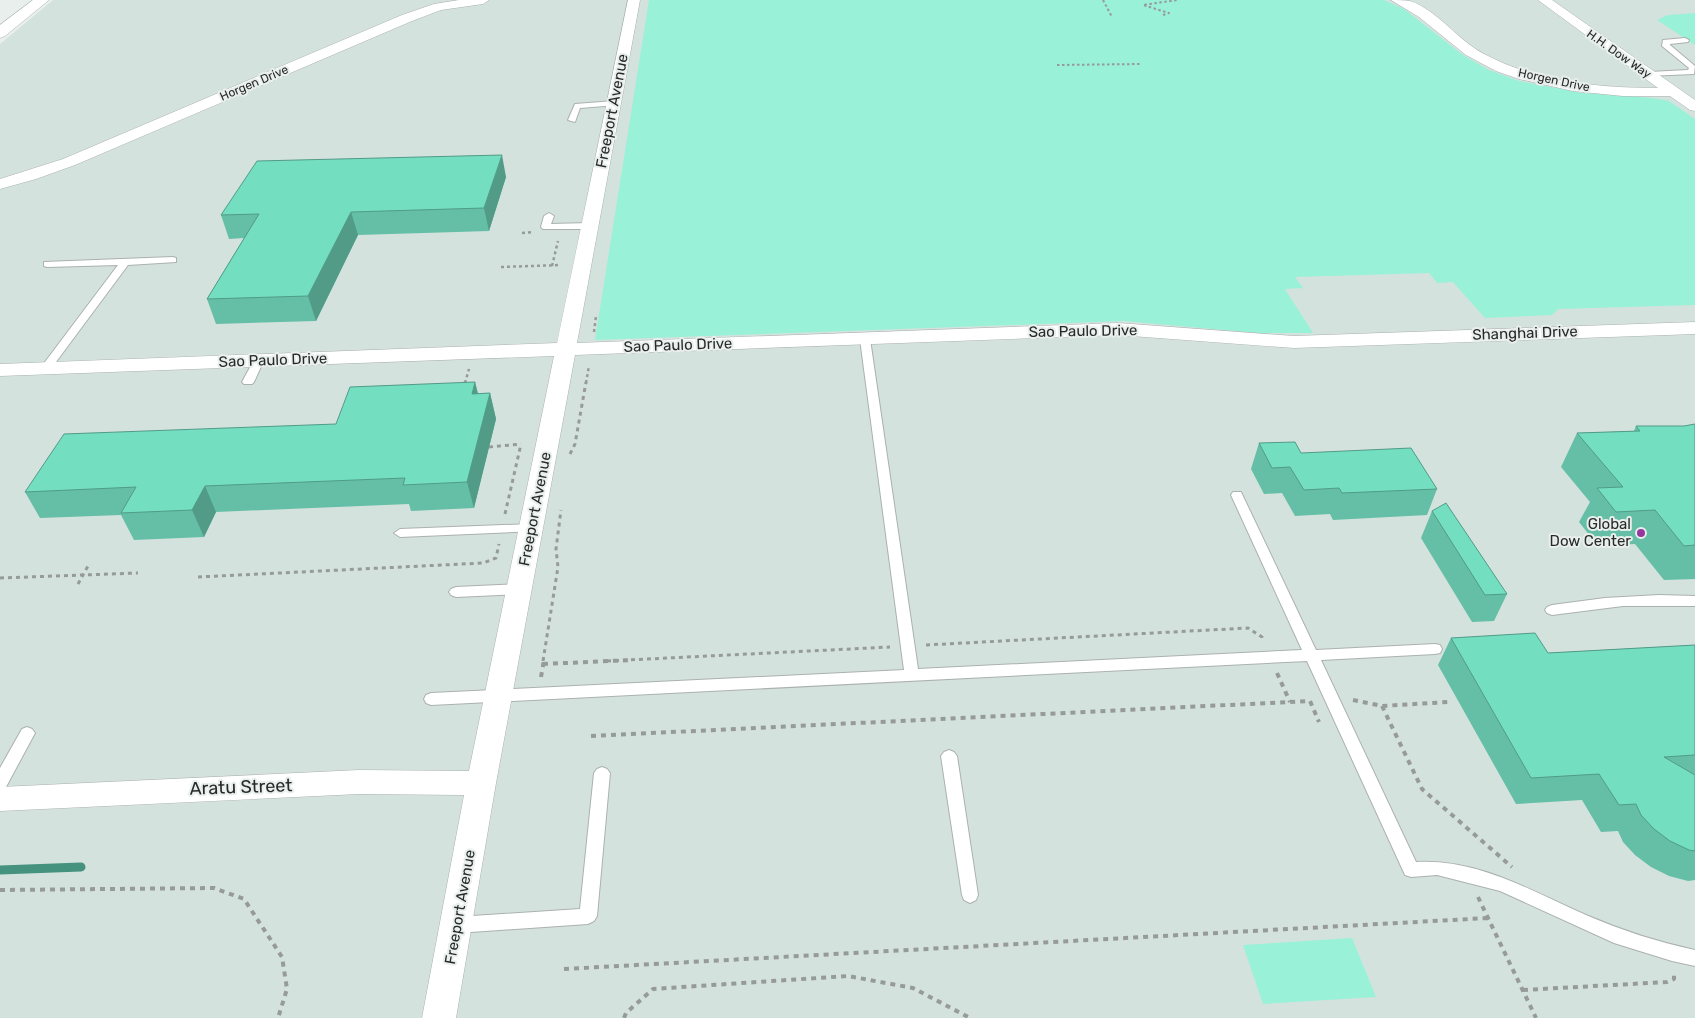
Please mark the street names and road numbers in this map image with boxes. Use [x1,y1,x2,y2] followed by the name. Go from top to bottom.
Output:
[1584,27,1654,82] street label: H.H. Dow Way
[592,52,632,170] street label: Freeport Avenue
[218,62,291,104] street label: Horgen Drive
[1517,66,1591,94] street label: Horgen Drive
[1028,321,1138,341] street label: Sao Paulo Drive
[1472,322,1578,344] street label: Shanghai Drive
[623,334,733,356] street label: Sao Paulo Drive
[218,349,328,371] street label: Sao Paulo Drive
[515,450,555,568] street label: Freeport Avenue
[189,774,293,800] street label: Aratu Street
[441,848,479,966] street label: Freeport Avenue

